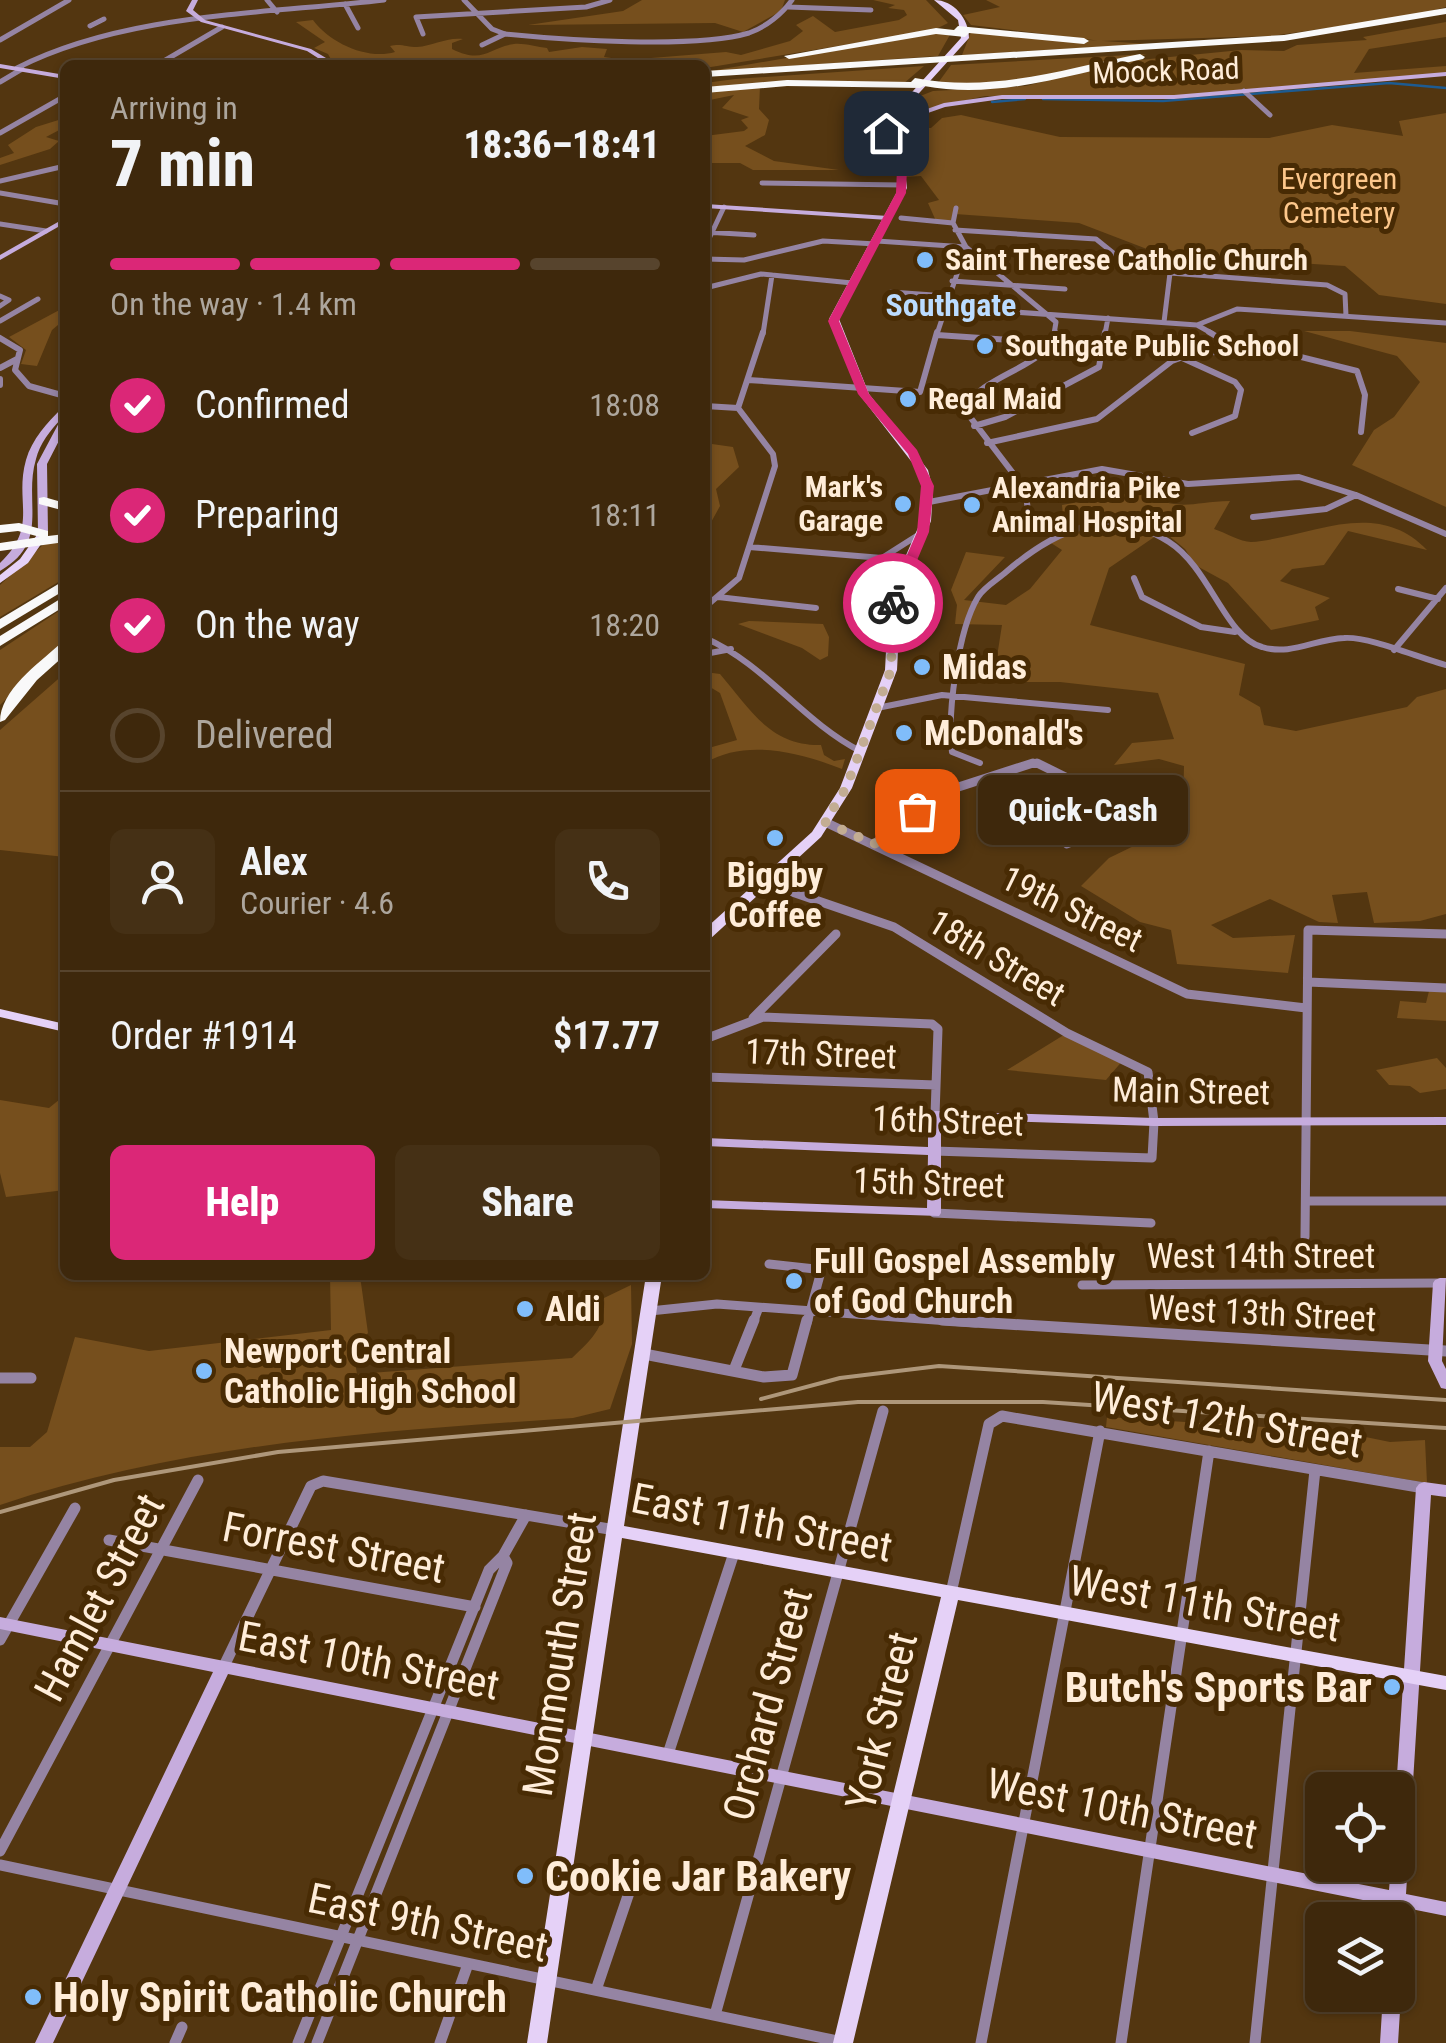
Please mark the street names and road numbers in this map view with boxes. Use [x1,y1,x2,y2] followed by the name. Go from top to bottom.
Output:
[1092,50,1240,91] street label: Moock Road
[995,858,1149,961] street label: 19th Street
[921,902,1072,1015] street label: 18th Street
[744,1031,898,1078] street label: 17th Street
[1112,1070,1270,1113] street label: Main Street
[871,1098,1025,1145] street label: 16th Street
[852,1160,1006,1207] street label: 15th Street
[1147,1236,1375,1277] street label: West 14th Street
[1147,1287,1377,1340] street label: West 13th Street
[1087,1372,1366,1467] street label: West 12th Street
[627,1473,896,1572] street label: East 11th Street
[24,1485,175,1709] street label: Hamlet Street
[219,1502,449,1593] street label: Forrest Street
[513,1509,606,1800] street label: Monmouth Street
[1065,1556,1344,1651] street label: West 11th Street
[713,1582,822,1826] street label: Orchard Street
[234,1611,503,1710] street label: East 10th Street
[836,1627,927,1815] street label: York Street
[983,1758,1261,1859] street label: West 10th Street
[304,1873,552,1972] street label: East 9th Street

